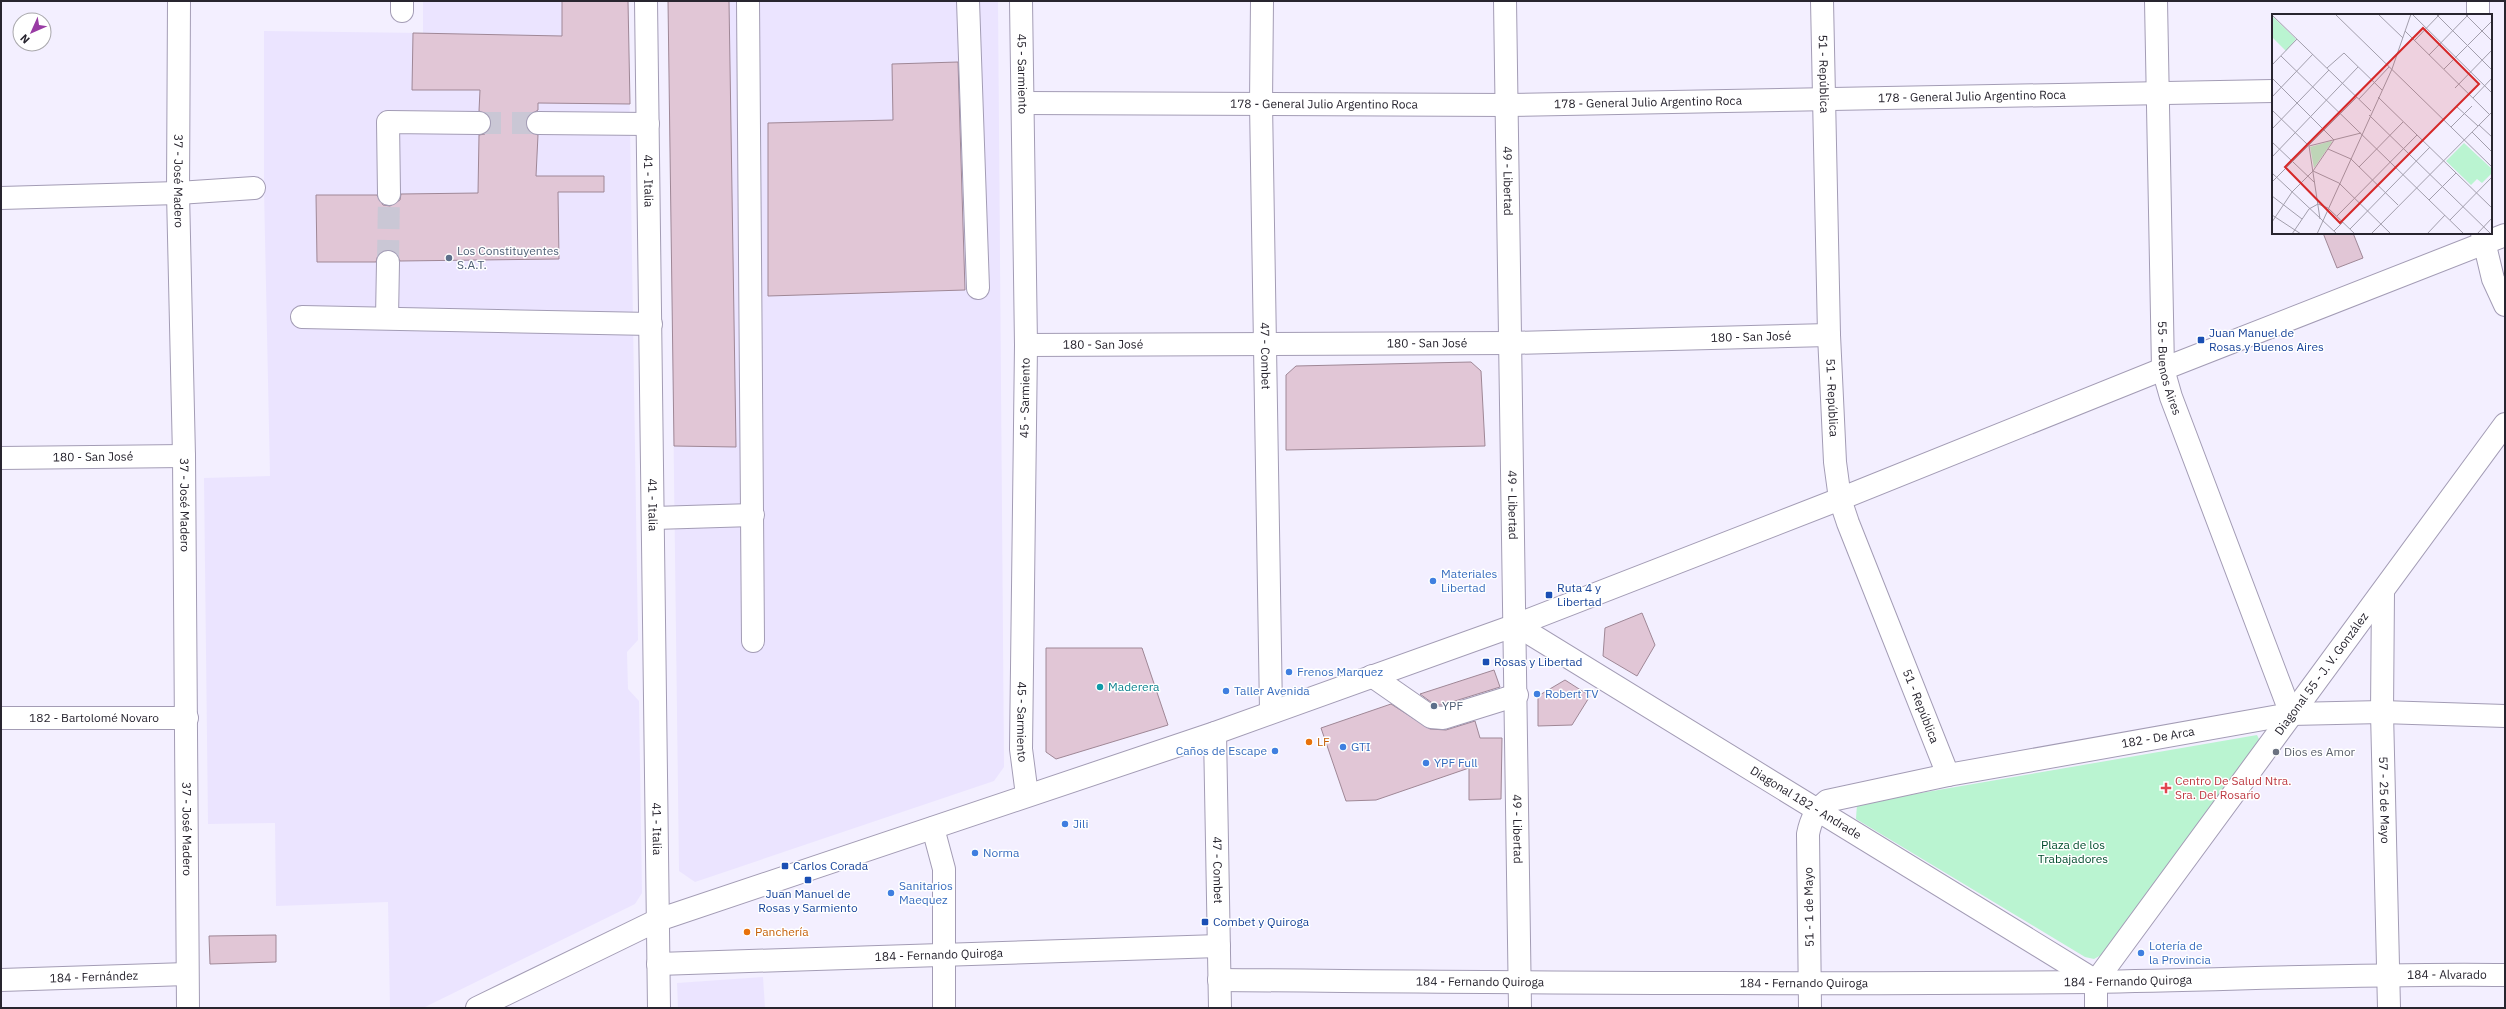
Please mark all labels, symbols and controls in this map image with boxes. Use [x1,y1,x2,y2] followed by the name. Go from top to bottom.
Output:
[12,12,52,52] north arrow
[2272,14,2492,234] inset map
[17,31,33,47] text: N
[1014,34,1031,115] street label: 45 - Sarmiento
[1816,35,1832,114] street label: 51 - República
[1878,87,2067,105] street label: 178 - General Julio Argentino Roca
[1554,93,1743,111] street label: 178 - General Julio Argentino Roca
[1230,96,1419,112] street label: 178 - General Julio Argentino Roca
[171,134,187,228] street label: 37 - José Madero
[1500,146,1516,216] street label: 49 - Libertad
[641,154,657,208] street label: 41 - Italia
[457,243,559,272] place label: Los Constituyentes S.A.T.
[444,253,454,263] marker: Los Constituyentes S.A.T.
[2155,321,2185,417] street label: 55 - Buenos Aires
[1258,322,1274,390] street label: 47 - Combet
[2209,325,2324,354] place label: Juan Manuel de Rosas y Buenos Aires
[1710,328,1792,345] street label: 180 - San José
[1387,335,1468,351] street label: 180 - San José
[2196,335,2206,345] marker: Juan Manuel de Rosas y Buenos Aires
[1063,337,1144,352] street label: 180 - San José
[1016,357,1033,438] street label: 45 - Sarmiento
[1823,358,1842,438] street label: 51 - República
[53,449,134,464] street label: 180 - San José
[177,458,193,552] street label: 37 - José Madero
[1505,470,1521,540] street label: 49 - Libertad
[645,478,661,532] street label: 41 - Italia
[1441,566,1498,595] place label: Materiales Libertad
[1428,576,1438,586] marker: Materiales Libertad
[1557,580,1602,609] place label: Ruta 4 y Libertad
[1544,590,1554,600] marker: Ruta 4 y Libertad
[2271,609,2371,738] street label: Diagonal 55 - J. V. González
[1494,654,1583,669] place label: Rosas y Libertad
[1481,657,1491,667] marker: Rosas y Libertad
[1297,664,1383,679] place label: Frenos Marquez
[1284,667,1294,677] marker: Frenos Marquez
[1900,667,1943,746] street label: 51 - República
[1108,679,1160,694] place label: Maderera
[1014,682,1031,763] street label: 45 - Sarmiento
[1095,682,1105,692] marker: Maderera
[1234,683,1310,698] place label: Taller Avenida
[1221,686,1231,696] marker: Taller Avenida
[1545,686,1599,701] place label: Robert TV
[1532,689,1542,699] marker: Robert TV
[1442,698,1463,713] place label: YPF
[1429,701,1439,711] marker: YPF
[29,710,159,725] street label: 182 - Bartolomé Novaro
[2120,723,2196,751] street label: 182 - De Arca
[1317,734,1330,749] place label: LF
[1304,737,1314,747] marker: LF
[1351,739,1371,754] place label: GTI
[1338,742,1348,752] marker: GTI
[1176,743,1267,758] place label: Caños de Escape
[2284,744,2356,759] place label: Dios es Amor
[1270,746,1280,756] marker: Caños de Escape
[2271,747,2281,757] marker: Dios es Amor
[1434,755,1478,770] place label: YPF Full
[2376,756,2393,844] street label: 57 - 25 de Mayo
[1421,758,1431,768] marker: YPF Full
[1748,763,1865,842] street label: Diagonal 182 - Andrade
[2175,773,2292,802] place label: Centro De Salud Ntra. Sra. Del Rosario
[179,782,195,876] street label: 37 - José Madero
[2160,782,2172,794] marker: Centro De Salud Ntra. Sra. Del Rosario
[1510,794,1526,864] street label: 49 - Libertad
[649,802,665,856] street label: 41 - Italia
[1073,816,1088,831] place label: Jili
[1060,819,1070,829] marker: Jili
[1210,836,1226,904] street label: 47 - Combet
[2038,837,2108,866] park label: Plaza de los Trabajadores
[983,845,1020,860] place label: Norma
[970,848,980,858] marker: Norma
[793,858,869,873] place label: Carlos Corada
[780,861,790,871] marker: Carlos Corada
[1800,867,1817,947] street label: 51 - 1 de Mayo
[803,875,813,885] marker: Juan Manuel de Rosas y Sarmiento
[899,878,953,907] place label: Sanitarios Maequez
[758,886,858,915] place label: Juan Manuel de Rosas y Sarmiento
[886,888,896,898] marker: Sanitarios Maequez
[1213,914,1310,929] place label: Combet y Quiroga
[1200,917,1210,927] marker: Combet y Quiroga
[755,924,809,939] place label: Panchería
[742,927,752,937] marker: Panchería
[2149,938,2211,967] place label: Lotería de la Provincia
[874,945,1004,964] street label: 184 - Fernando Quiroga
[2136,948,2146,958] marker: Lotería de la Provincia
[2407,967,2487,982] street label: 184 - Alvarado
[49,968,139,985] street label: 184 - Fernández
[2064,972,2193,989] street label: 184 - Fernando Quiroga
[1416,973,1545,989] street label: 184 - Fernando Quiroga
[1740,975,1869,990] street label: 184 - Fernando Quiroga

